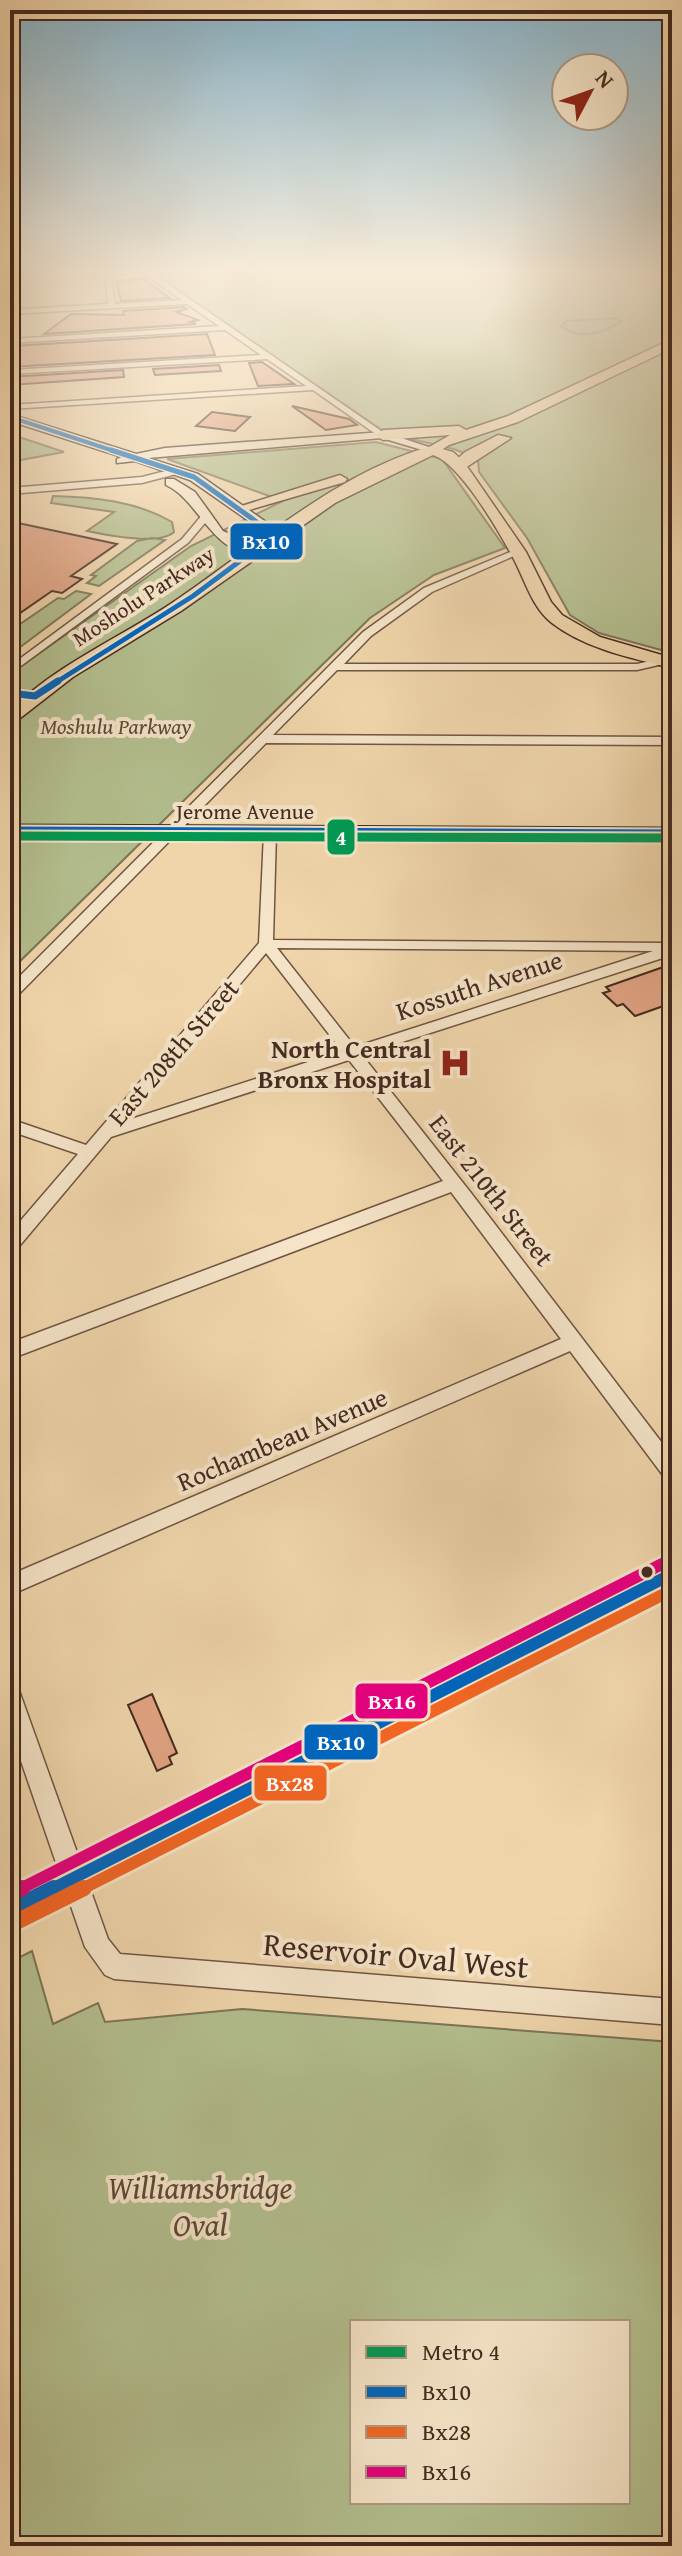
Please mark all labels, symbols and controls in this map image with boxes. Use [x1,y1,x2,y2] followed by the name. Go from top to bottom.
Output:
[550,52,630,132] north arrow
[588,63,622,95] text: N
[229,522,304,561] line badge: Bx10
[242,525,290,557] text: Bx10
[66,538,220,654] street label: Mosholu Parkway
[41,710,191,742] park label: Moshulu Parkway
[173,795,314,827] street label: Jerome Avenue
[326,818,356,856] line badge: 4
[335,821,347,853] text: 4
[391,940,567,1030] street label: Kossuth Avenue
[98,970,248,1134] street label: East 208th Street
[258,1029,431,1098] place label: North Central Bronx Hospital
[438,1046,472,1080] hospital icon: North Central Bronx Hospital
[420,1106,564,1274] street label: East 210th Street
[171,1377,393,1501] street label: Rochambeau Avenue
[639,1564,655,1580] unlabelled marker
[354,1682,429,1720] line badge: Bx16
[368,1685,416,1717] text: Bx16
[303,1723,379,1761] line badge: Bx10
[317,1726,365,1758] text: Bx10
[253,1764,328,1802] line badge: Bx28
[266,1767,314,1799] text: Bx28
[261,1920,531,1990] street label: Reservoir Oval West
[108,2164,292,2248] park label: Williamsbridge Oval
[350,2320,630,2504] legend
[422,2334,500,2369] text: Metro 4
[422,2374,471,2409] text: Bx10
[422,2414,471,2449] text: Bx28
[422,2454,471,2489] text: Bx16

